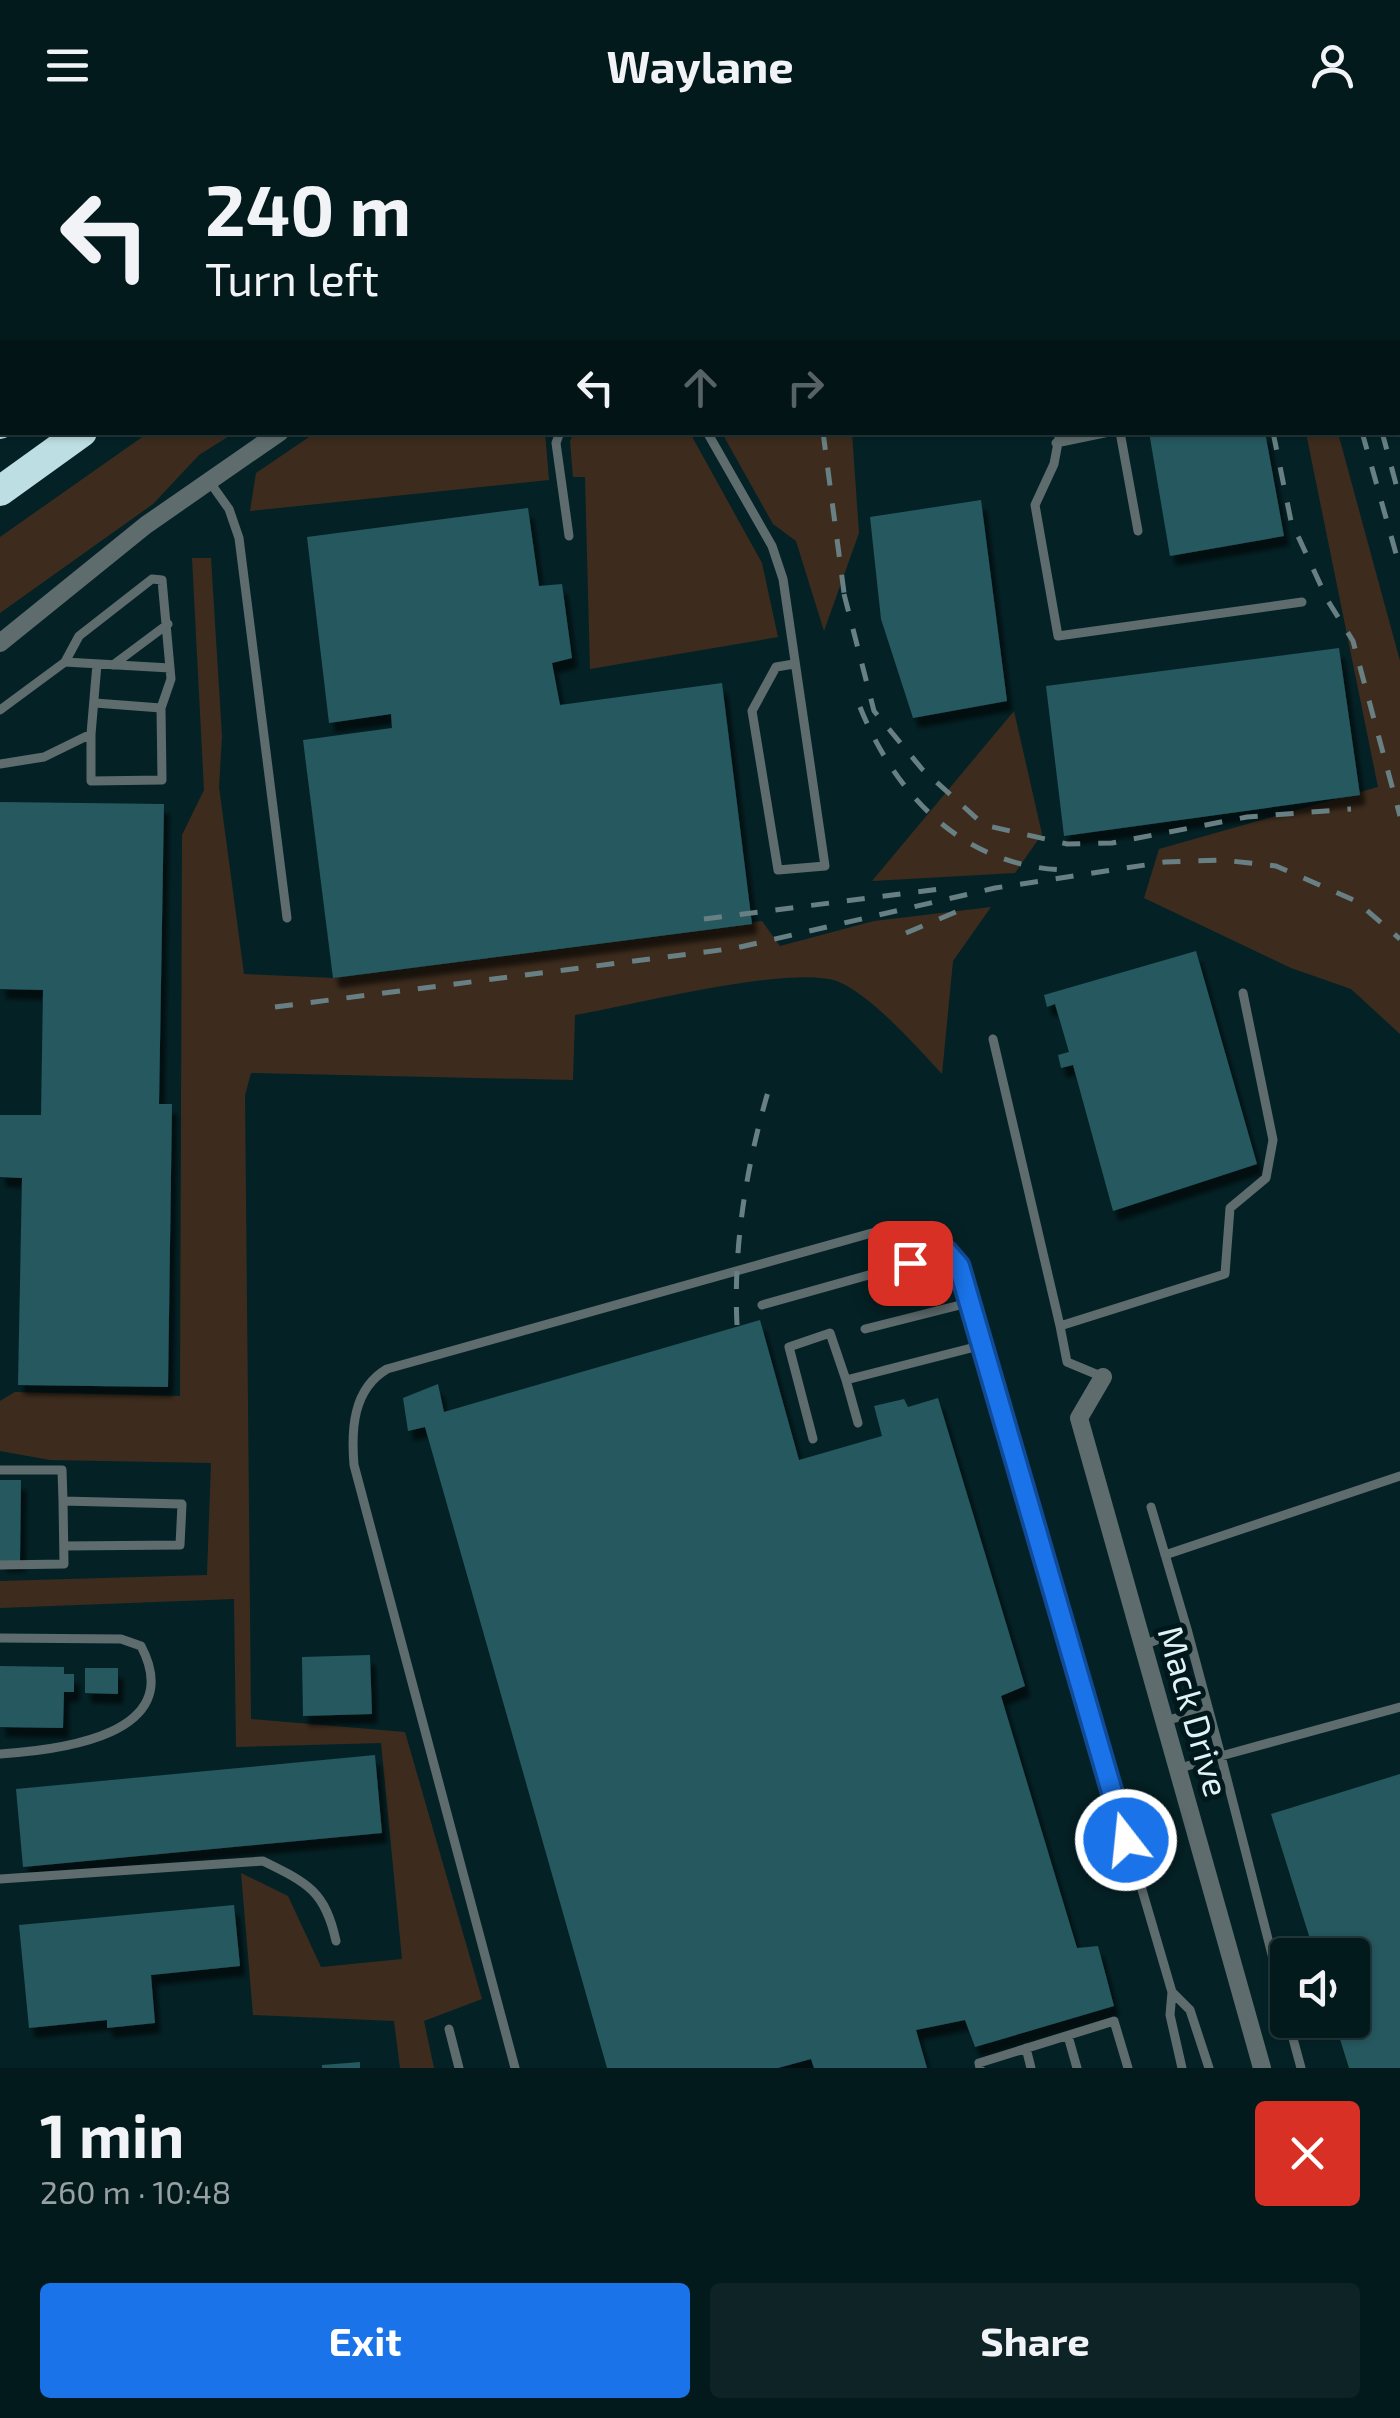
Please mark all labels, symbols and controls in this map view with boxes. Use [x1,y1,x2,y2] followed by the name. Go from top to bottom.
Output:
[40,38,95,93] icon: menu
[606,38,794,92] text: Waylane
[1305,38,1360,93] icon: person
[205,166,411,250] text: 240 m
[40,170,170,300] icon: left
[205,251,379,305] text: Turn left
[568,360,623,415] icon: left
[673,360,728,415] icon: ahead
[778,360,833,415] icon: right
[868,1221,953,1306] pin
[883,1236,938,1291] icon: arrive
[1151,1621,1239,1801] street label: Mack Drive
[1074,1788,1178,1892] position arrow
[1270,1938,1370,2038] map controls
[1270,1938,1370,2038] button: sound
[40,2098,184,2170] text: 1 min
[1255,2101,1360,2206] button: close
[40,2172,231,2210] text: 260 m · 10:48
[40,2283,690,2398] button: Exit
[710,2283,1360,2398] button: Share

